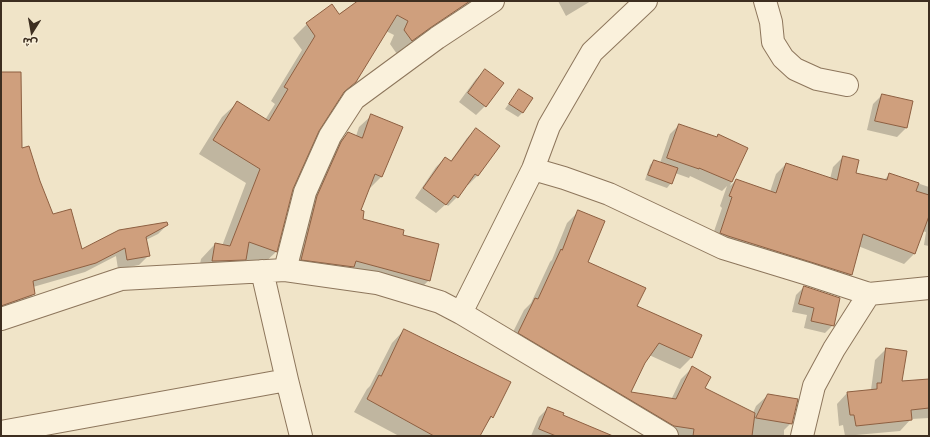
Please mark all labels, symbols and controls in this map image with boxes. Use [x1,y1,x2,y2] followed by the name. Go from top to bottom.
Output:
[12,12,52,52] north arrow
[21,34,39,53] text: ش

